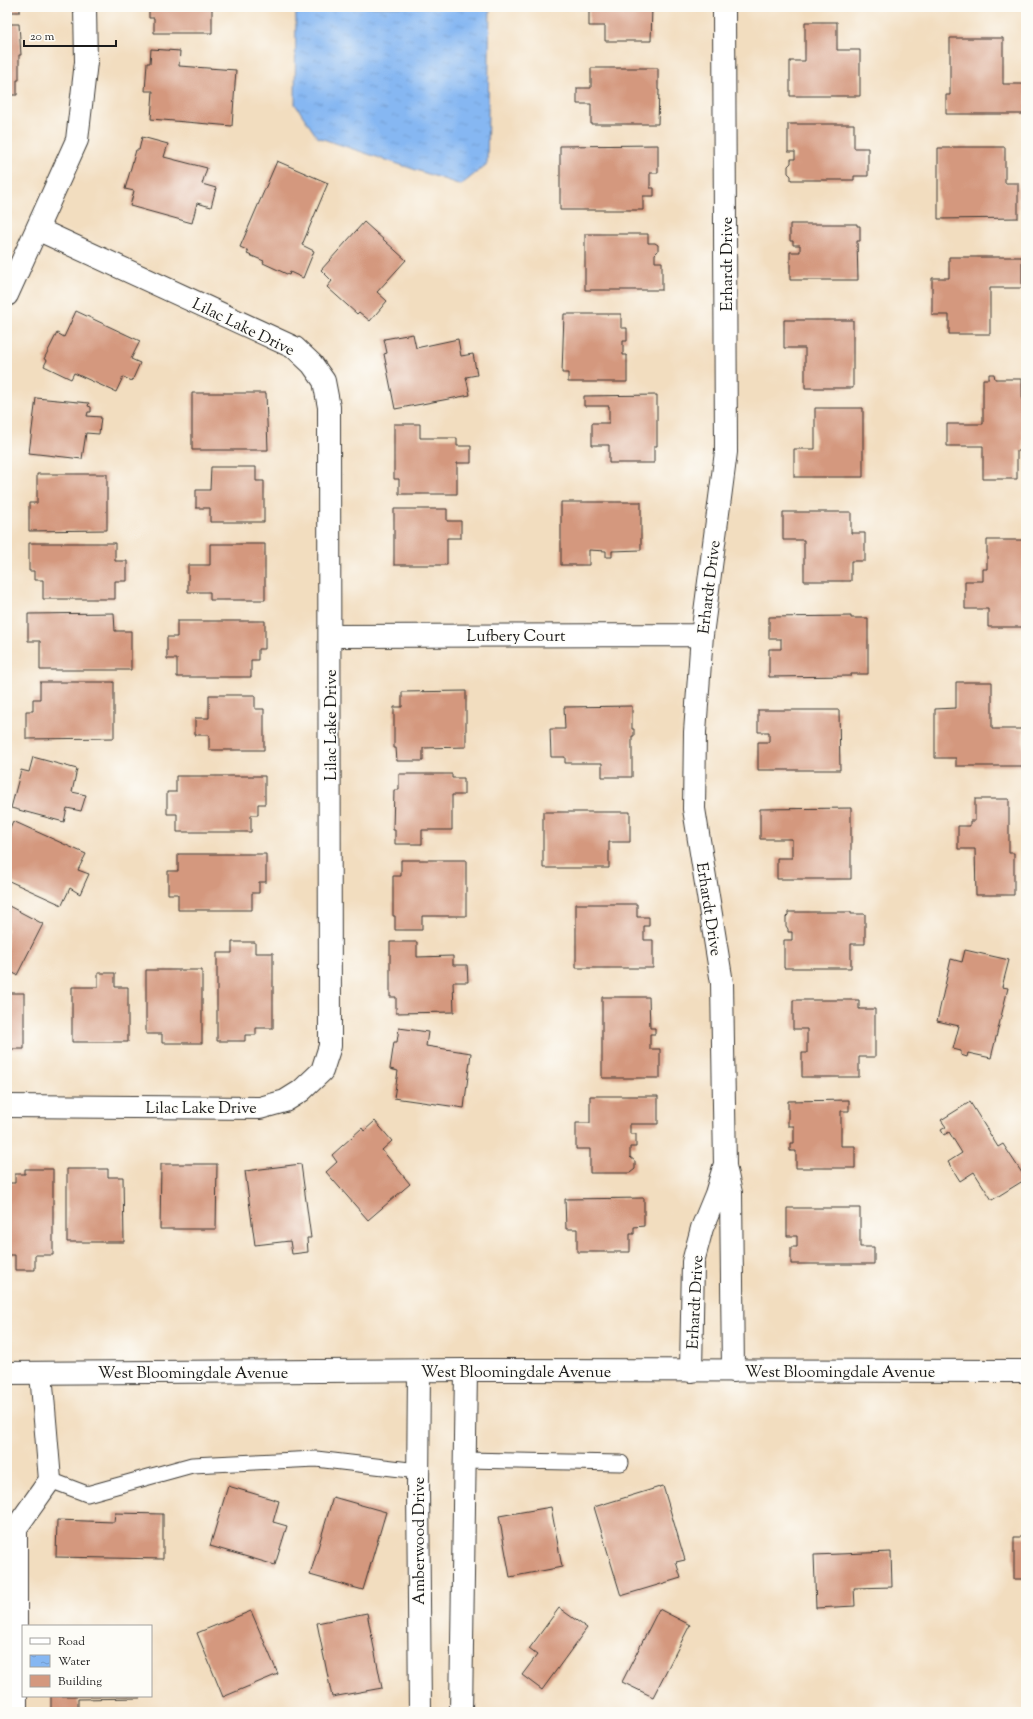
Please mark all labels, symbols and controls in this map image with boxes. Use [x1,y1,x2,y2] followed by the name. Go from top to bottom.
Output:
[24,22,116,48] scale bar
[30,28,55,46] text: 20 m
[717,217,740,311] street label: Erhardt Drive
[188,294,298,363] street label: Lilac Lake Drive
[693,539,728,636] street label: Erhardt Drive
[467,626,566,649] street label: Lufbery Court
[321,669,344,781] street label: Lilac Lake Drive
[689,861,726,958] street label: Erhardt Drive
[145,1098,257,1121] street label: Lilac Lake Drive
[683,1254,710,1350] street label: Erhardt Drive
[421,1362,611,1385] street label: West Bloomingdale Avenue
[745,1362,935,1385] street label: West Bloomingdale Avenue
[98,1363,288,1386] street label: West Bloomingdale Avenue
[409,1477,432,1605] street label: Amberwood Drive
[22,1625,152,1697] legend
[58,1633,85,1651] text: Road
[58,1653,91,1671] text: Water
[58,1673,102,1691] text: Building

